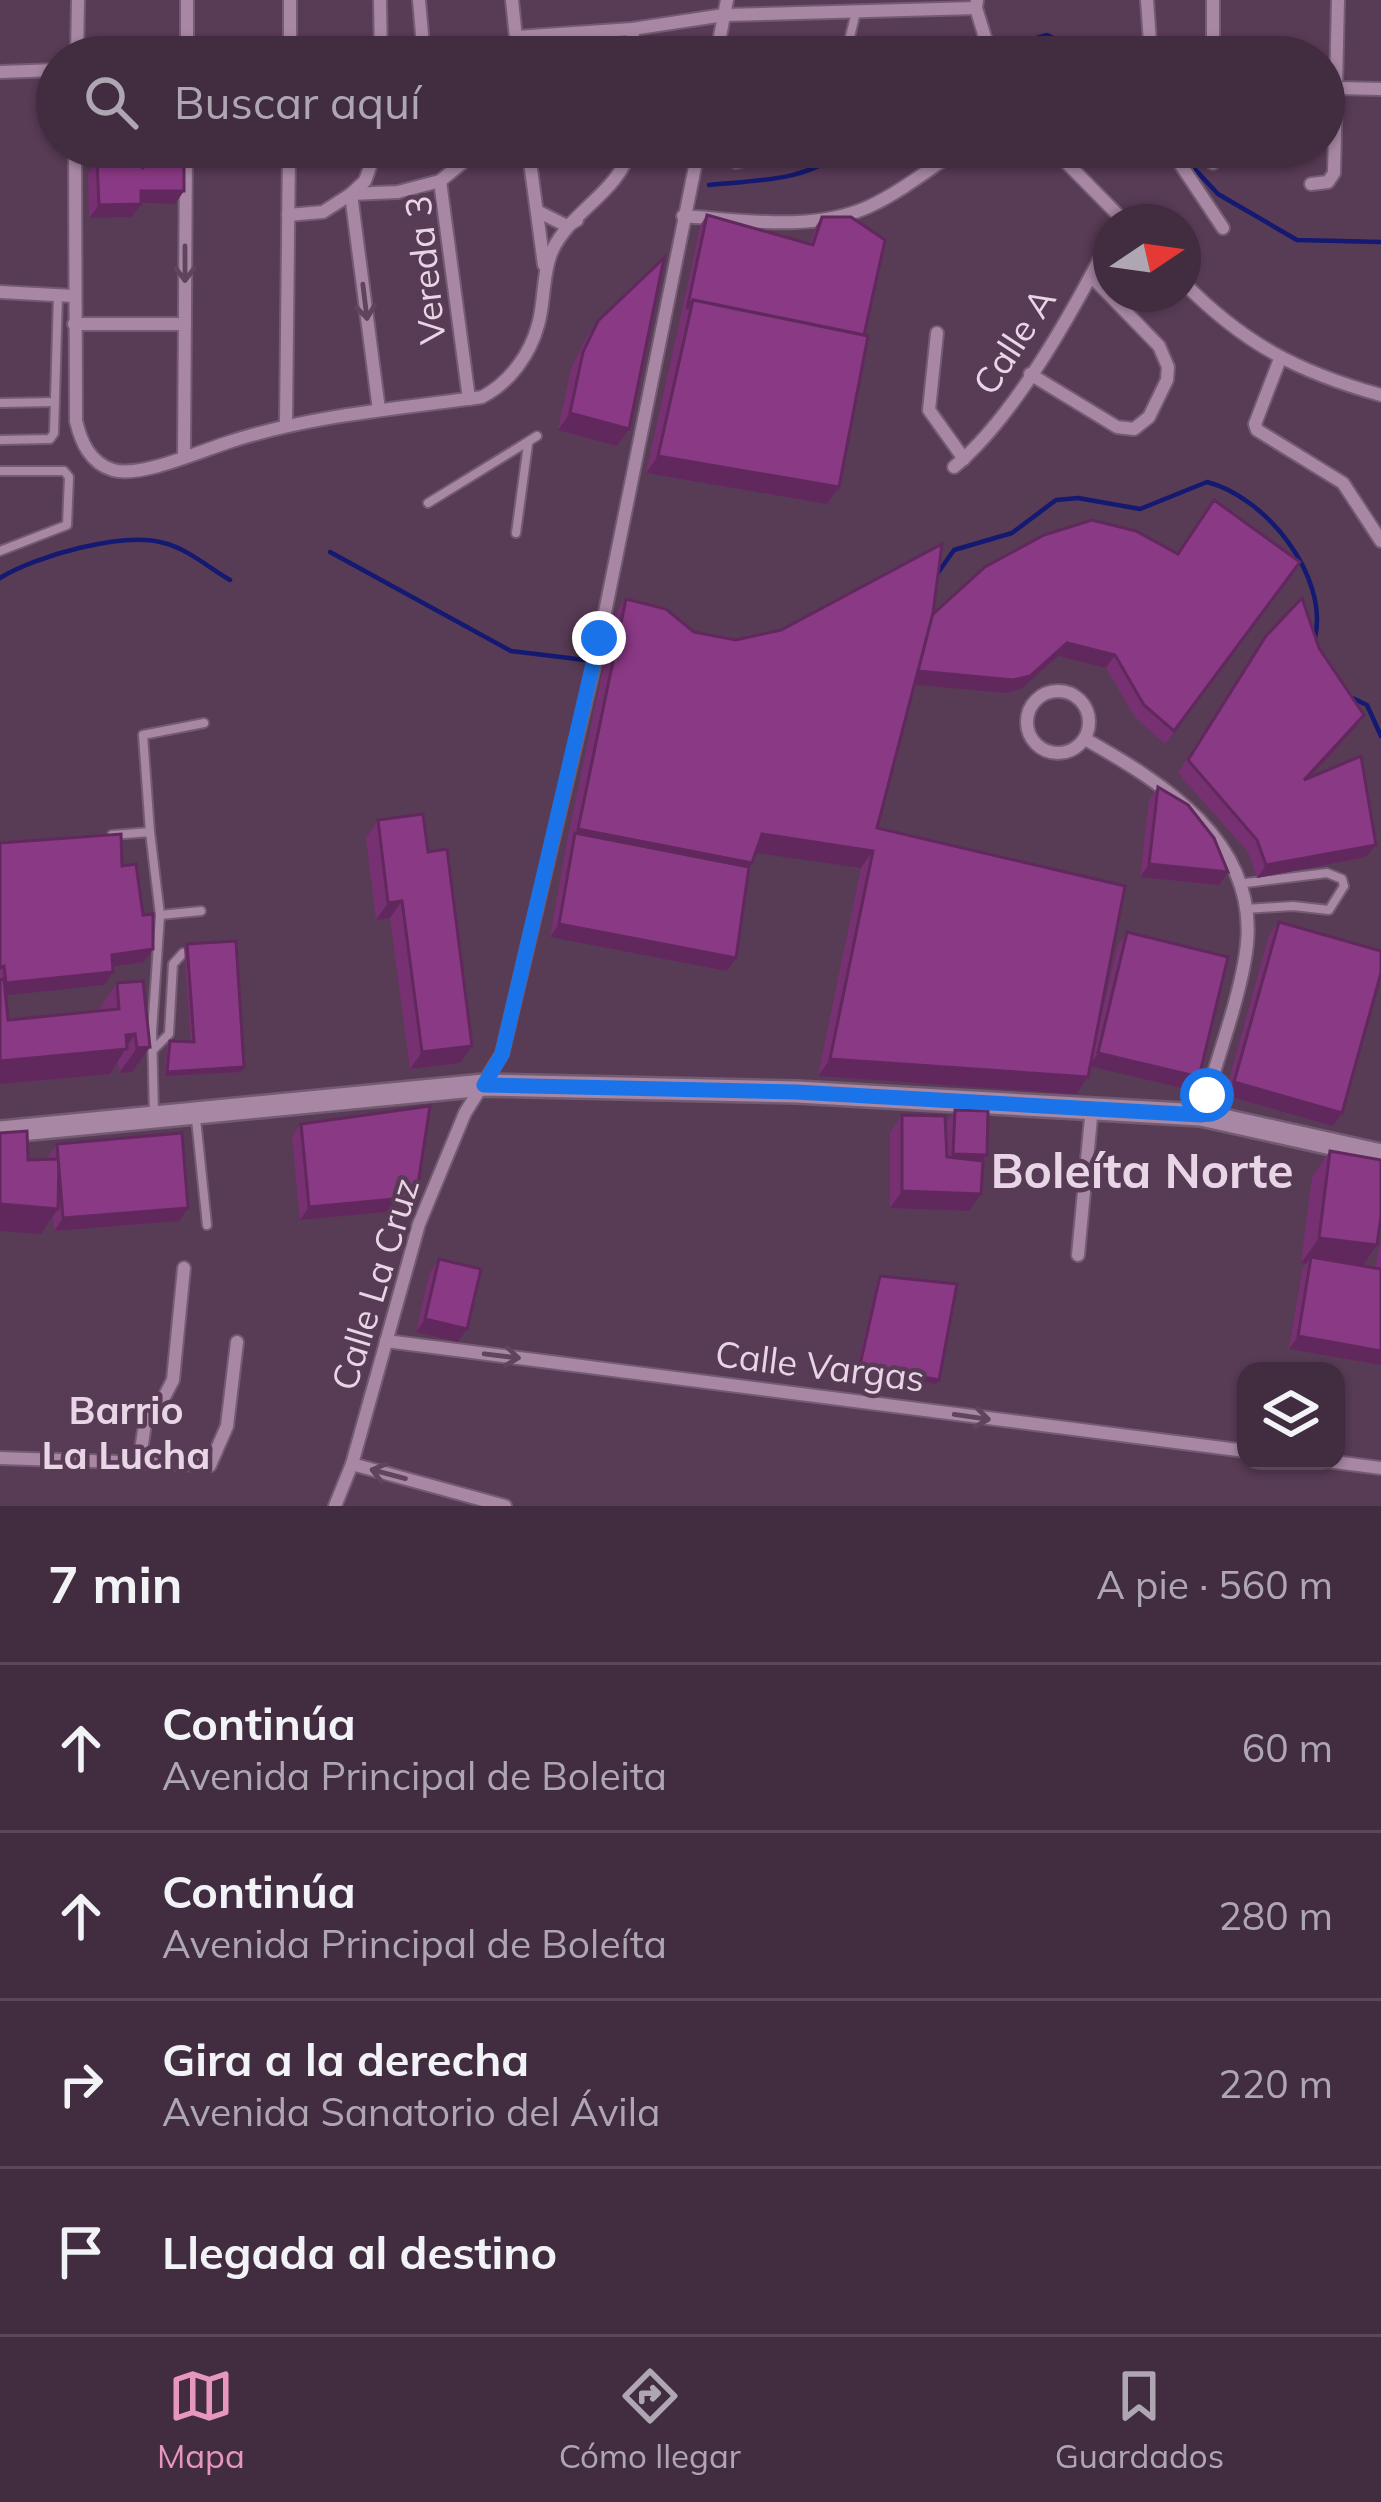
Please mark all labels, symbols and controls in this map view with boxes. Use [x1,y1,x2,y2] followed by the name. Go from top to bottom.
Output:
[36,36,1345,168] search box
[78,69,144,135] icon: search
[174,74,421,130] text: Buscar aquí
[394,193,455,347] street label: Vereda 3
[1093,204,1201,312] north arrow
[174,244,197,283] one-way arrow
[963,279,1065,403] street label: Calle A
[354,282,377,321] one-way arrow
[572,611,626,665] route end
[1180,1068,1234,1122] route start
[990,1140,1294,1200] district label: Boleíta Norte
[321,1172,428,1395] street label: Calle La Cruz
[713,1330,927,1401] street label: Calle Vargas
[482,1345,521,1367] one-way arrow
[1237,1362,1345,1470] map controls
[1237,1362,1345,1470] button: layers
[42,1385,210,1479] district label: Barrio La Lucha
[952,1406,991,1429] one-way arrow
[370,1461,408,1483] one-way arrow
[48,1552,183,1616] text: 7 min
[1096,1560,1333,1609] text: A pie · 560 m
[162,1695,356,1751] text: Continúa
[48,1715,114,1781] icon: ahead
[1242,1723,1333,1772] text: 60 m
[162,1751,667,1800] text: Avenida Principal de Boleita
[162,1863,356,1919] text: Continúa
[48,1883,114,1949] icon: ahead
[1218,1891,1333,1940] text: 280 m
[162,1919,667,1968] text: Avenida Principal de Boleíta
[162,2031,529,2087] text: Gira a la derecha
[48,2051,114,2117] icon: right
[1218,2059,1333,2108] text: 220 m
[162,2087,660,2136] text: Avenida Sanatorio del Ávila
[48,2219,114,2285] icon: arrive
[162,2224,557,2280] text: Llegada al destino
[157,2363,245,2476] tab: Mapa
[559,2363,741,2476] tab: Cómo llegar
[1055,2363,1224,2476] tab: Guardados

